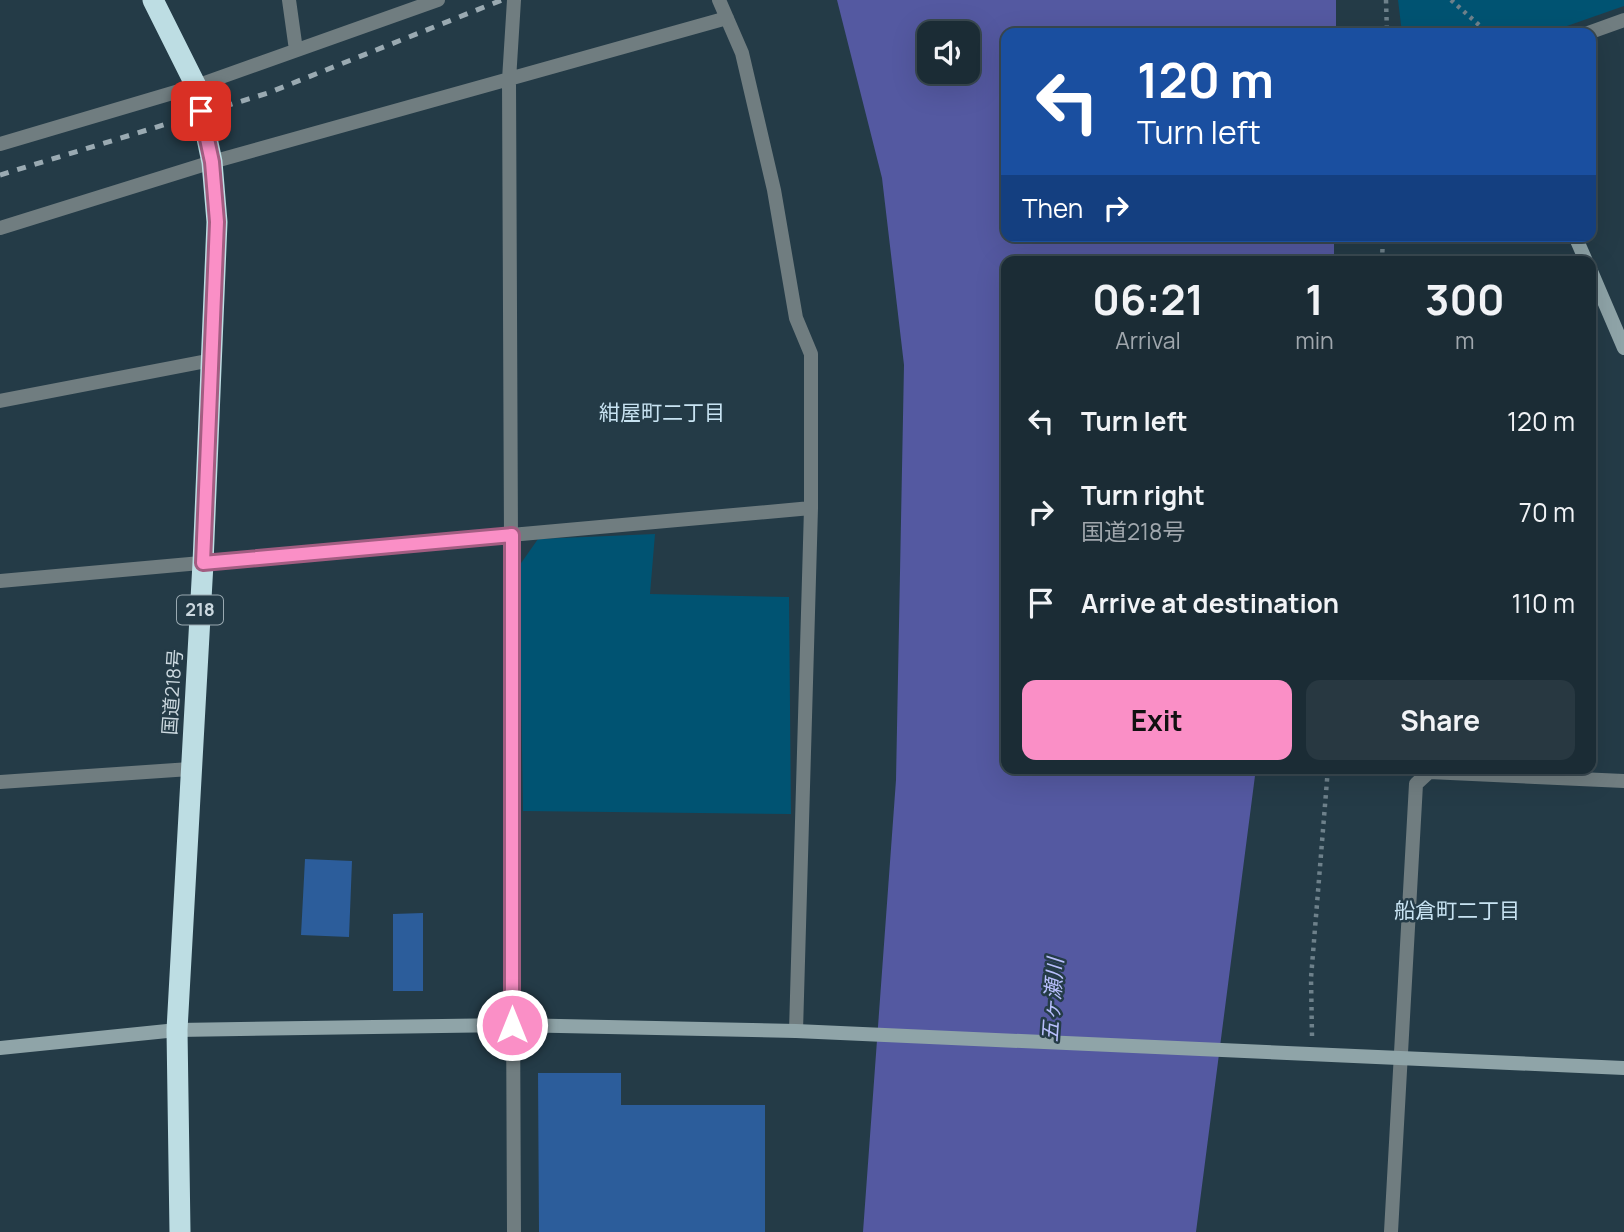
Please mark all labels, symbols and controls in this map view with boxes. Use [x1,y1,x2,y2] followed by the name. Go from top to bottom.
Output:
[917,21,980,84] map controls
[917,21,980,84] button: sound
[1137,46,1274,113] text: 120 m
[1022,56,1113,147] icon: left
[171,81,231,141] pin
[182,92,220,130] icon: arrive
[1137,110,1261,154] text: Turn left
[1097,189,1135,227] icon: right
[1022,190,1083,226] text: Then
[1092,270,1204,328] text: 06:21
[1305,270,1324,328] text: 1
[1425,270,1505,328] text: 300
[1115,324,1181,356] text: Arrival
[1295,324,1334,356] text: min
[1455,324,1475,356] text: m
[599,398,725,426] district label: 紺屋町二丁目
[1022,402,1060,440] icon: left
[1081,403,1188,439] text: Turn left
[1507,403,1575,439] text: 120 m
[1081,477,1205,513] text: Turn right
[1022,493,1060,531] icon: right
[1519,494,1575,530] text: 70 m
[1081,515,1185,547] text: 国道218号
[1022,584,1060,622] icon: arrive
[1081,585,1339,621] text: Arrive at destination
[1512,585,1575,621] text: 110 m
[177,596,223,624] road number: 218
[156,648,188,736] street label: 国道218号
[1022,680,1292,760] button: Exit
[1306,680,1575,760] button: Share
[1394,896,1520,924] district label: 船倉町二丁目
[1035,955,1069,1043] water label: 五ヶ瀬川
[475,988,549,1062] position arrow

